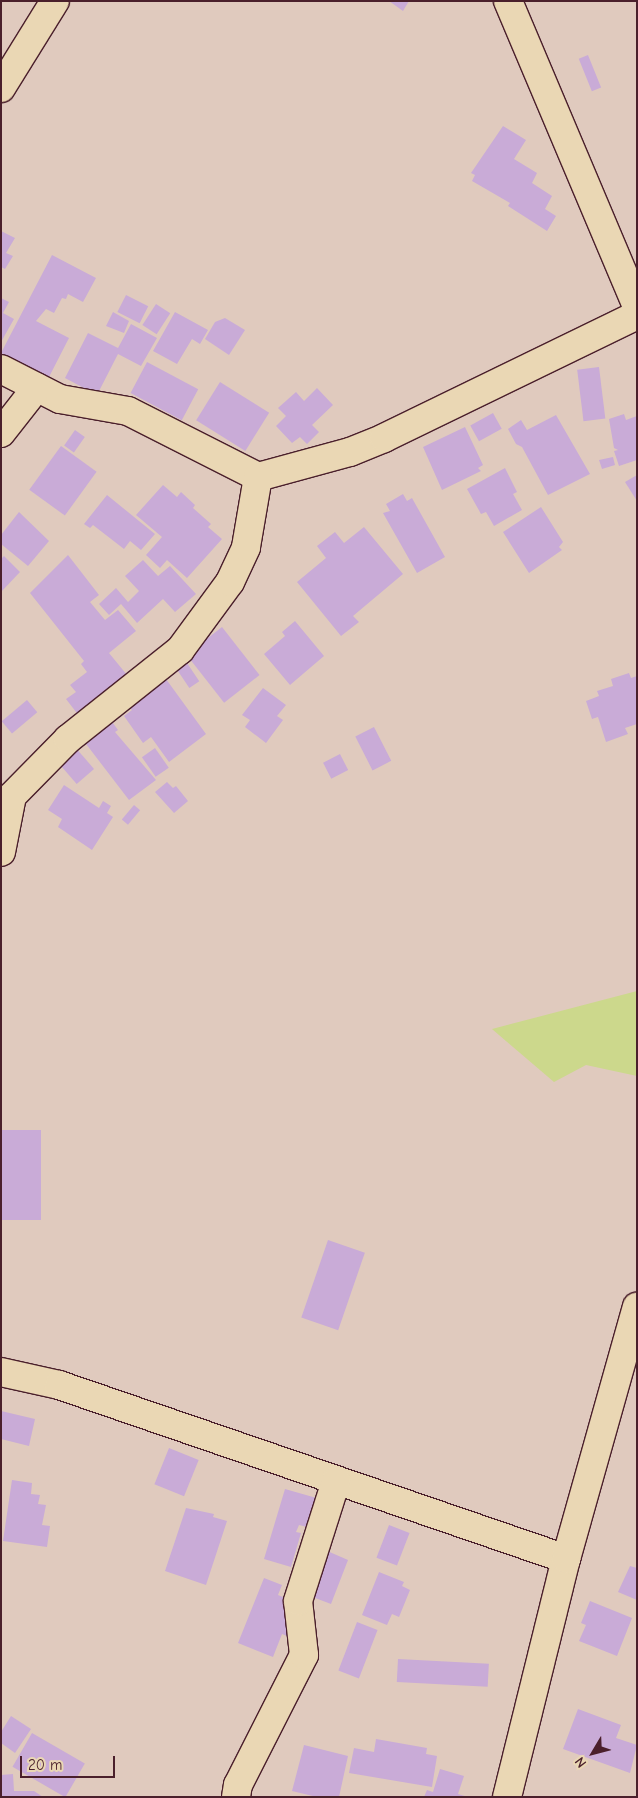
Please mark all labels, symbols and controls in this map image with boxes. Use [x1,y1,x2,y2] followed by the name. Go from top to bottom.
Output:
[568,1728,618,1778] north arrow
[22,1746,118,1778] scale bar
[571,1754,590,1771] text: N
[28,1756,62,1774] text: 20 m

